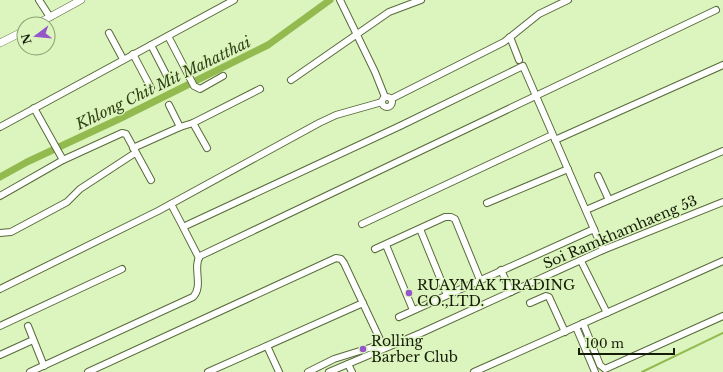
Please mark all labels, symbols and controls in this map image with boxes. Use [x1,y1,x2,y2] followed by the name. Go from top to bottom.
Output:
[16,16,56,56] north arrow
[18,31,35,46] text: N
[72,32,254,134] water label: Khlong Chit Mit Mahatthai
[540,191,700,273] street label: Soi Ramkhamhaeng 53
[417,276,575,310] place label: RUAYMAK TRADING CO.,LTD.
[404,288,414,298] marker: RUAYMAK TRADING CO.,LTD.
[579,330,674,356] scale bar
[371,332,458,366] place label: Rolling Barber Club
[585,336,624,351] text: 100 m
[358,344,368,354] marker: Rolling Barber Club

